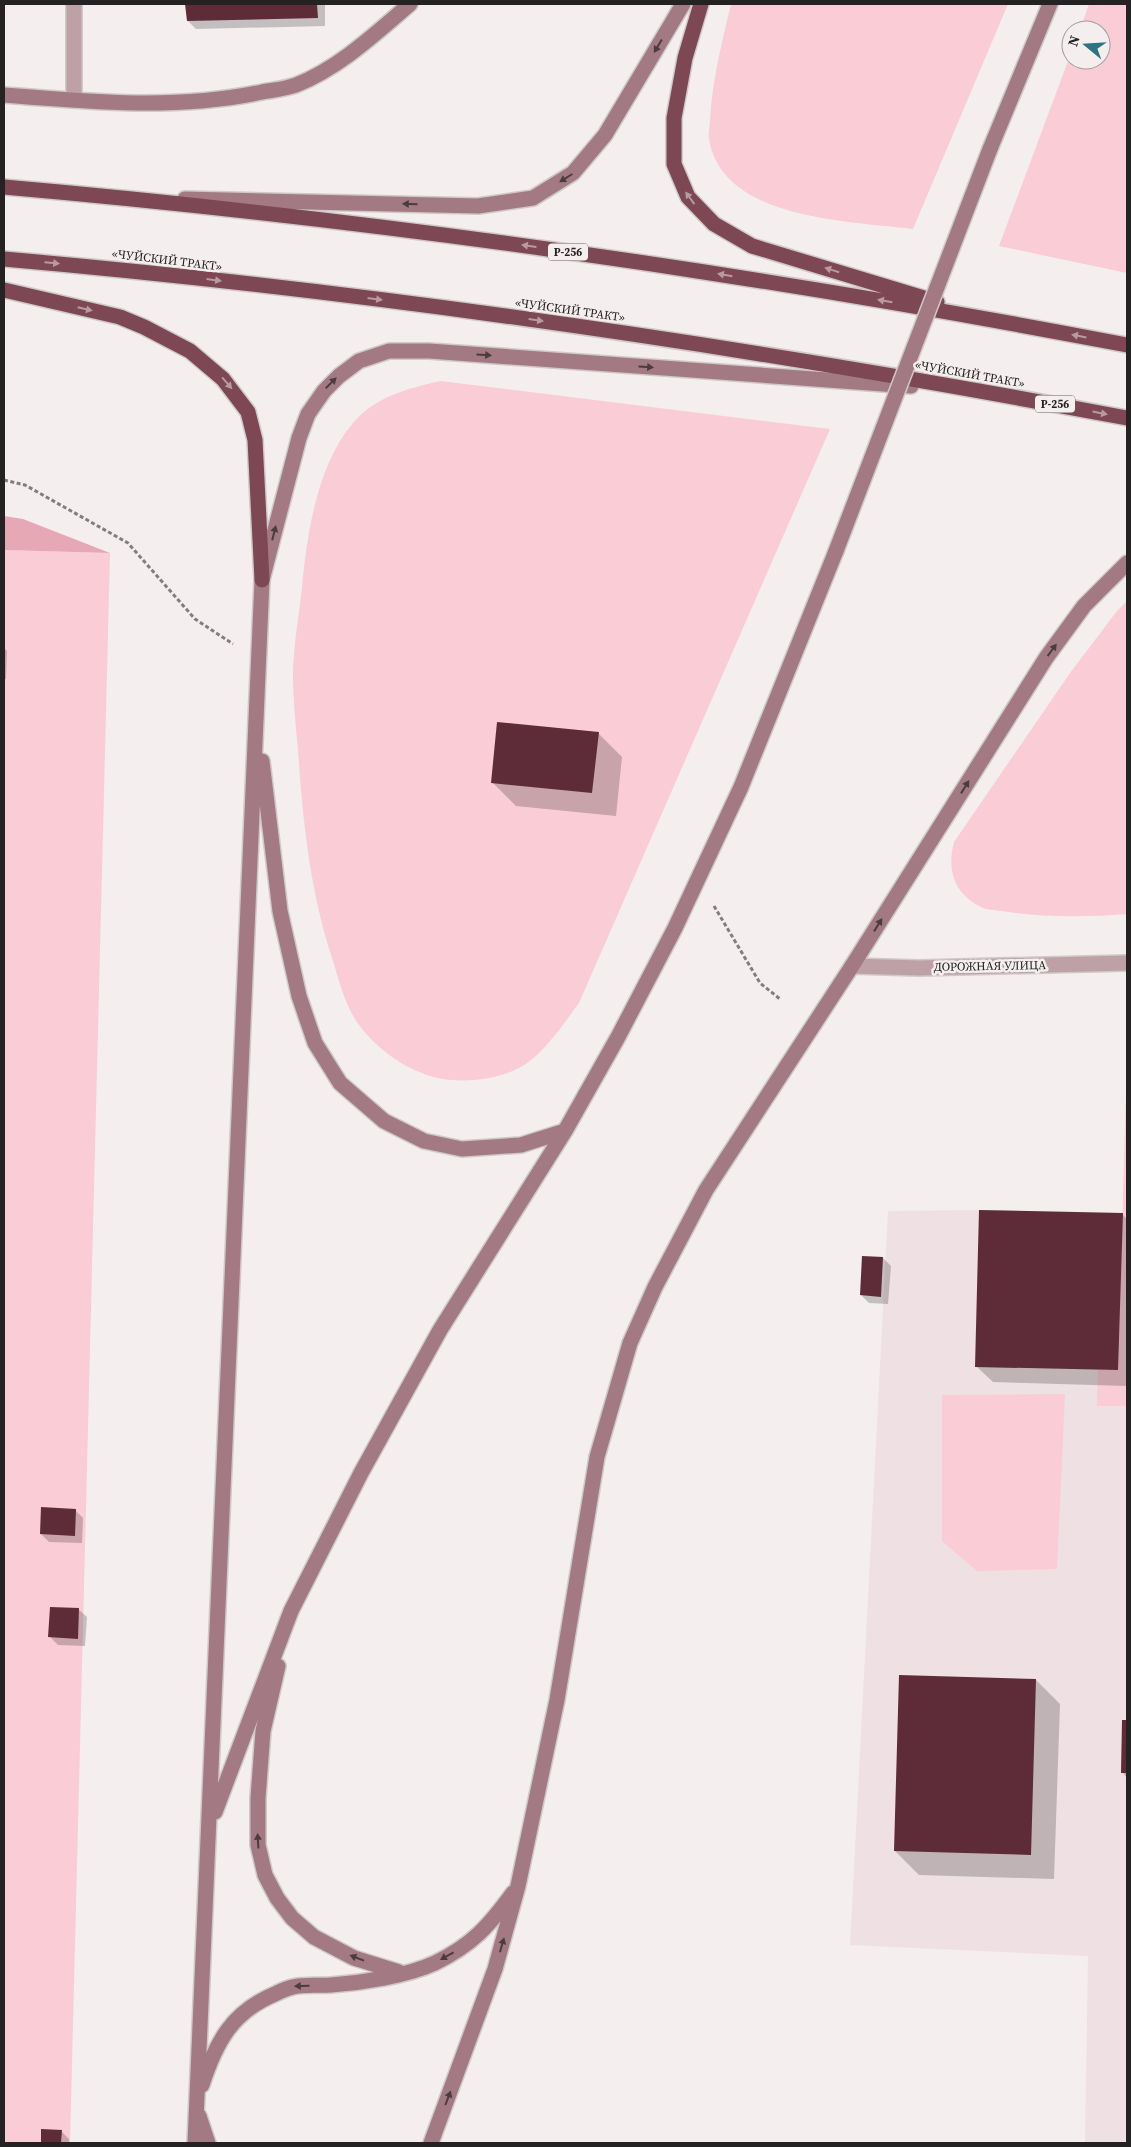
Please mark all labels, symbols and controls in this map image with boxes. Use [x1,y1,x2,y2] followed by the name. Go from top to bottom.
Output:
[1061,20,1111,70] north arrow
[1063,33,1085,49] text: N
[654,39,663,52] one-way arrow
[559,173,572,182] one-way arrow
[685,191,695,205] one-way arrow
[401,200,417,208] one-way arrow
[521,242,537,250] one-way arrow
[548,243,588,260] road number: Р-256
[111,245,223,275] street label: «ЧУЙСКИЙ ТРАКТ»
[45,260,61,268] one-way arrow
[824,266,839,273] one-way arrow
[716,270,732,278] one-way arrow
[206,276,222,284] one-way arrow
[514,294,626,326] street label: «ЧУЙСКИЙ ТРАКТ»
[368,295,384,303] one-way arrow
[877,297,893,305] one-way arrow
[78,305,93,313] one-way arrow
[529,316,545,324] one-way arrow
[1072,332,1087,340] one-way arrow
[476,351,492,359] one-way arrow
[914,357,1026,392] street label: «ЧУЙСКИЙ ТРАКТ»
[639,363,655,371] one-way arrow
[221,377,232,390] one-way arrow
[325,377,337,389] one-way arrow
[1035,396,1075,412] road number: Р-256
[1092,409,1108,417] one-way arrow
[270,525,278,541] one-way arrow
[1047,643,1057,657] one-way arrow
[960,781,969,794] one-way arrow
[873,918,883,931] one-way arrow
[934,957,1046,975] street label: ДОРОЖНАЯ УЛИЦА
[254,1833,262,1849] one-way arrow
[498,1937,506,1952] one-way arrow
[439,1952,454,1960] one-way arrow
[349,1954,364,1961] one-way arrow
[294,1983,310,1991] one-way arrow
[444,2090,452,2105] one-way arrow

